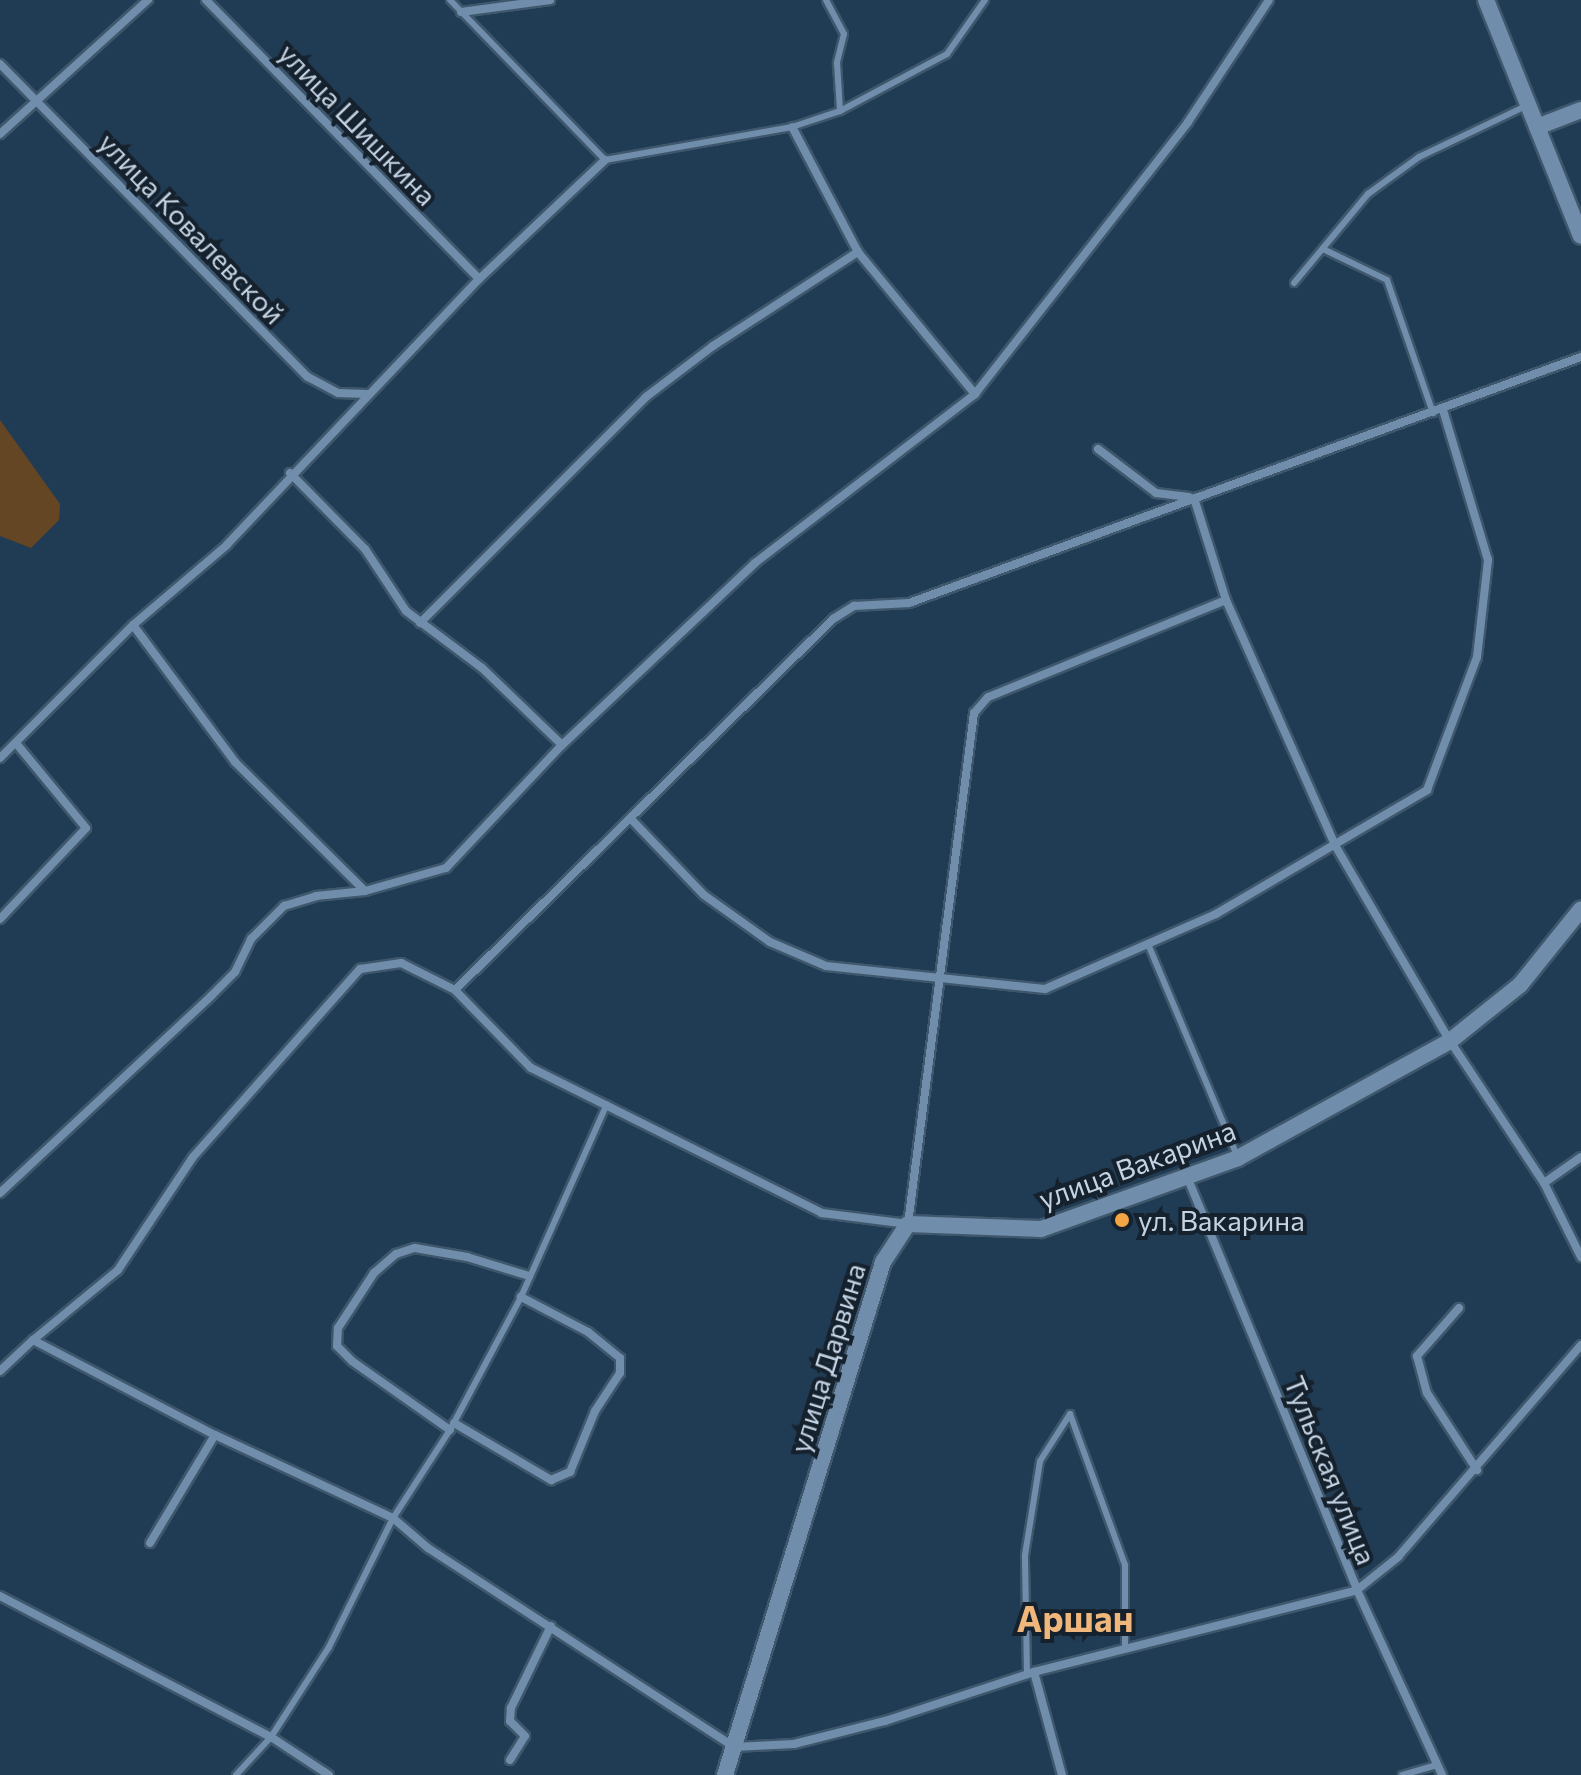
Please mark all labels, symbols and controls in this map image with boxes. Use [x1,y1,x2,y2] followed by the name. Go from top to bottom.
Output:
[272,36,444,212] street label: улица Шишкина
[92,125,292,331] street label: улица Ковалевской
[1034,1113,1240,1215] street label: улица Вакарина
[1138,1203,1305,1237] place label: ул. Вакарина
[1113,1211,1131,1229] marker: ул. Вакарина
[782,1259,872,1457] street label: улица Дарвина
[1278,1371,1384,1569] street label: Тульская улица
[1017,1596,1133,1640] district label: Аршан

